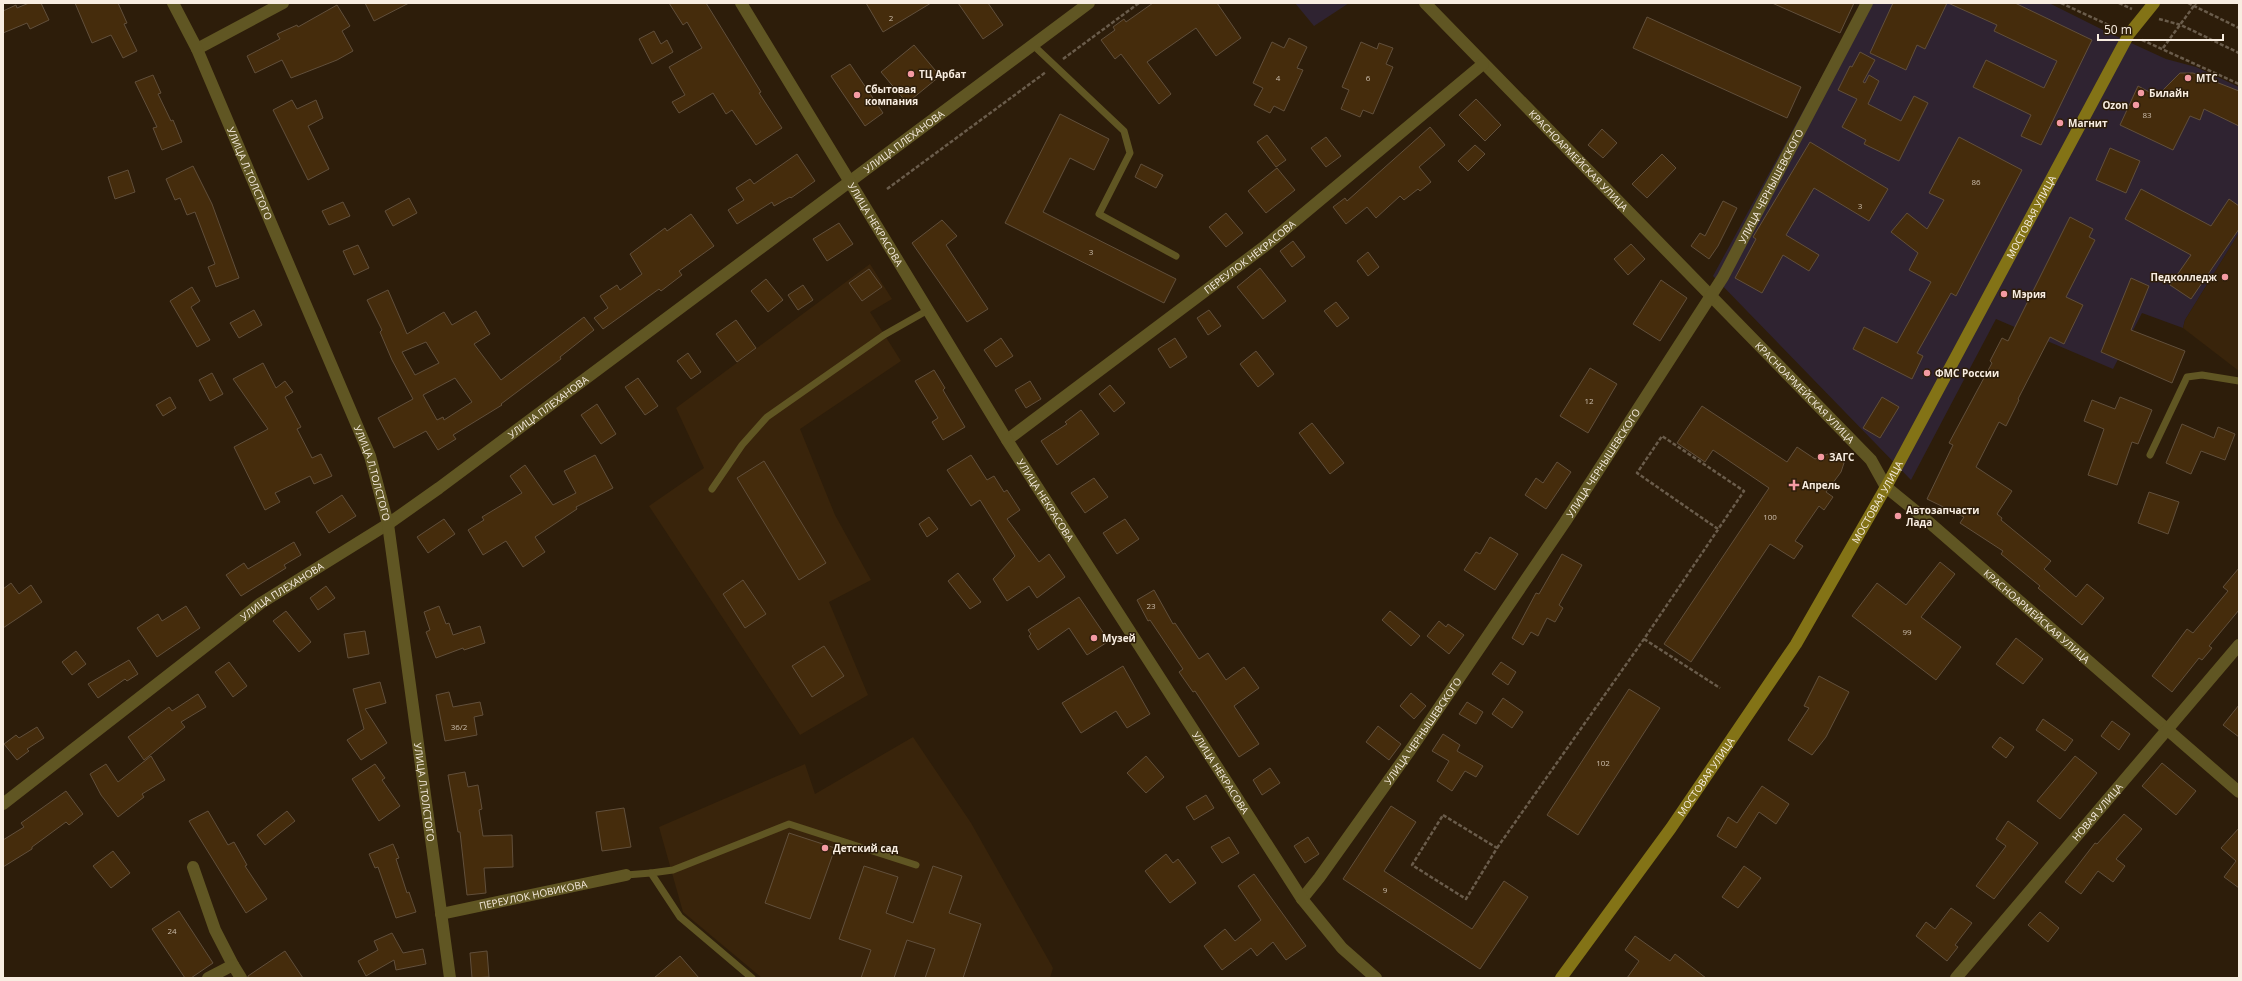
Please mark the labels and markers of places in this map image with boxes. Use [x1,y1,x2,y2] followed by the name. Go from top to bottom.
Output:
[919,67,967,81] place label: ТЦ Арбат
[906,69,916,79] marker: ТЦ Арбат
[2196,71,2218,85] place label: МТС
[2183,73,2193,83] marker: МТС
[865,82,918,108] place label: Сбытовая компания
[2149,86,2189,100] place label: Билайн
[2136,88,2146,98] marker: Билайн
[852,90,862,100] marker: Сбытовая компания
[2102,98,2128,112] place label: Ozon
[2131,100,2141,110] marker: Ozon
[2068,116,2108,130] place label: Магнит
[2055,118,2065,128] marker: Магнит
[2150,270,2217,284] place label: Педколледж
[2220,272,2230,282] marker: Педколледж
[2012,287,2046,301] place label: Мэрия
[1999,289,2009,299] marker: Мэрия
[1935,366,1999,380] place label: ФМС России
[1922,368,1932,378] marker: ФМС России
[1829,450,1855,464] place label: ЗАГС
[1816,452,1826,462] marker: ЗАГС
[1802,478,1840,492] place label: Апрель
[1789,480,1799,490] marker: Апрель
[1906,503,1980,529] place label: Автозапчасти Лада
[1893,511,1903,521] marker: Автозапчасти Лада
[1102,631,1136,645] place label: Музей
[1089,633,1099,643] marker: Музей
[833,841,899,855] place label: Детский сад
[820,843,830,853] marker: Детский сад

